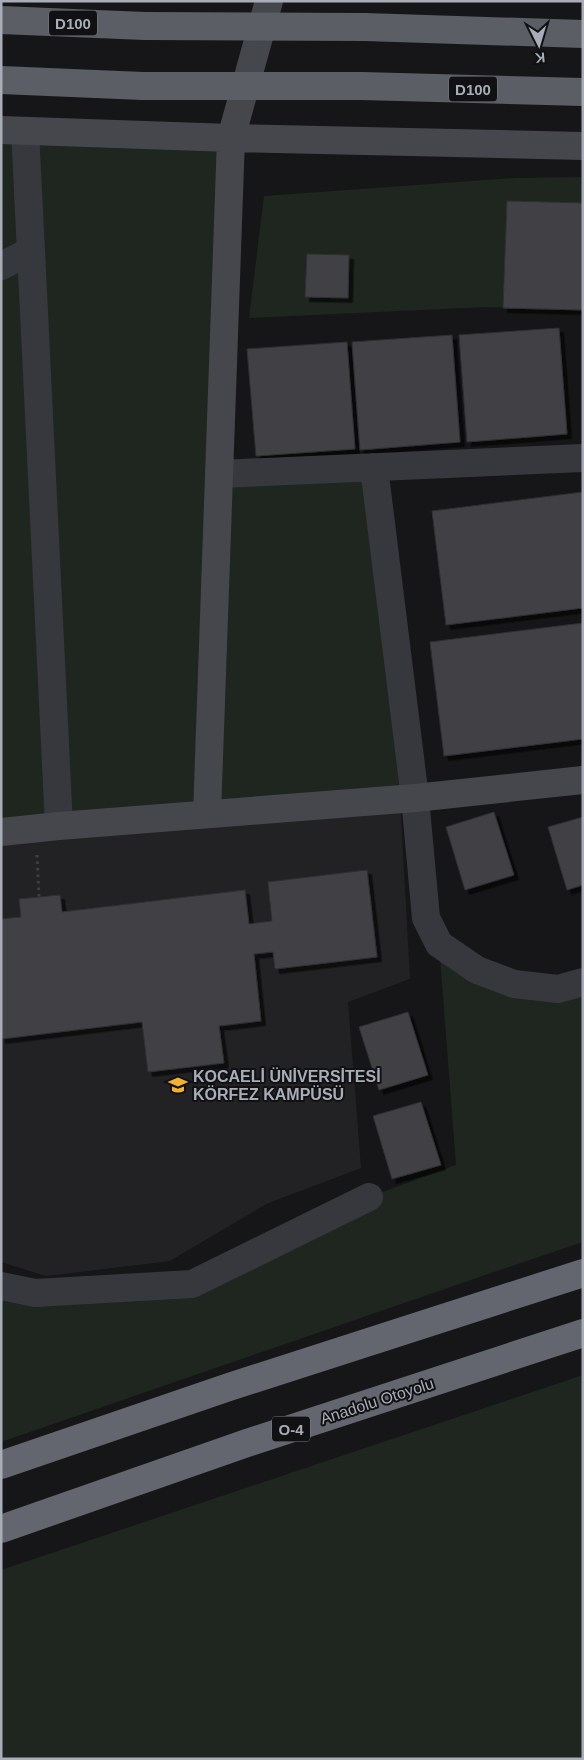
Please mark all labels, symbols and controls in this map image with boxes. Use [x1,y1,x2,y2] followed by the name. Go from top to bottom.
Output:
[49,10,97,36] road number: D100
[514,20,564,70] north arrow
[534,50,546,66] text: K
[449,76,497,102] road number: D100
[193,1067,381,1103] place label: KOCAELİ ÜNİVERSİTESİ KÖRFEZ KAMPÜSÜ
[167,1074,189,1096] school or university icon: KOCAELİ ÜNİVERSİTESİ KÖRFEZ KAMPÜSÜ
[318,1375,436,1427] street label: Anadolu Otoyolu
[272,1416,310,1442] road number: O-4

